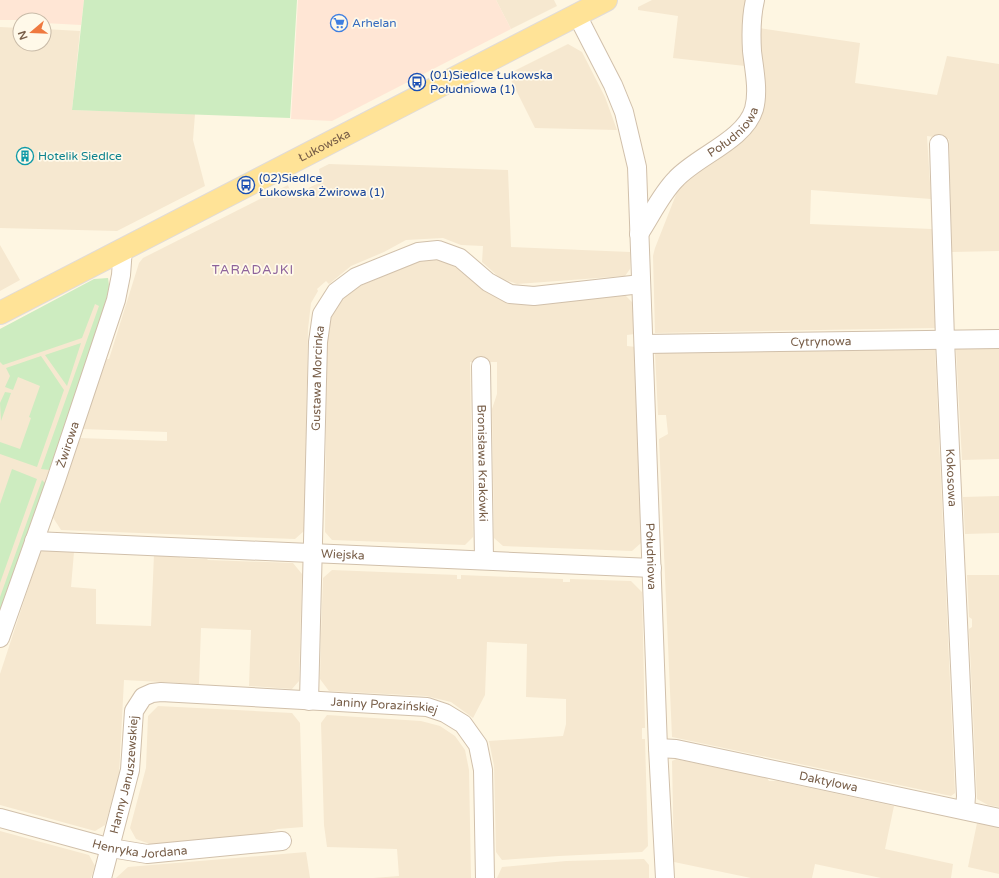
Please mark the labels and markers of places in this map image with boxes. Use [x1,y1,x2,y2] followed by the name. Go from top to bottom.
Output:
[329,13,349,33] supermarket icon: Arhelan
[352,16,397,30] place label: Arhelan
[430,68,553,96] place label: (01)Siedlce Łukowska Południowa (1)
[407,72,427,92] bus stop icon: (01)Siedlce Łukowska Południowa (1)
[15,146,35,166] building icon: Hotelik Siedlce
[38,149,122,163] place label: Hotelik Siedlce
[259,171,385,199] place label: (02)Siedlce Łukowska Żwirowa (1)
[236,175,256,195] bus stop icon: (02)Siedlce Łukowska Żwirowa (1)

